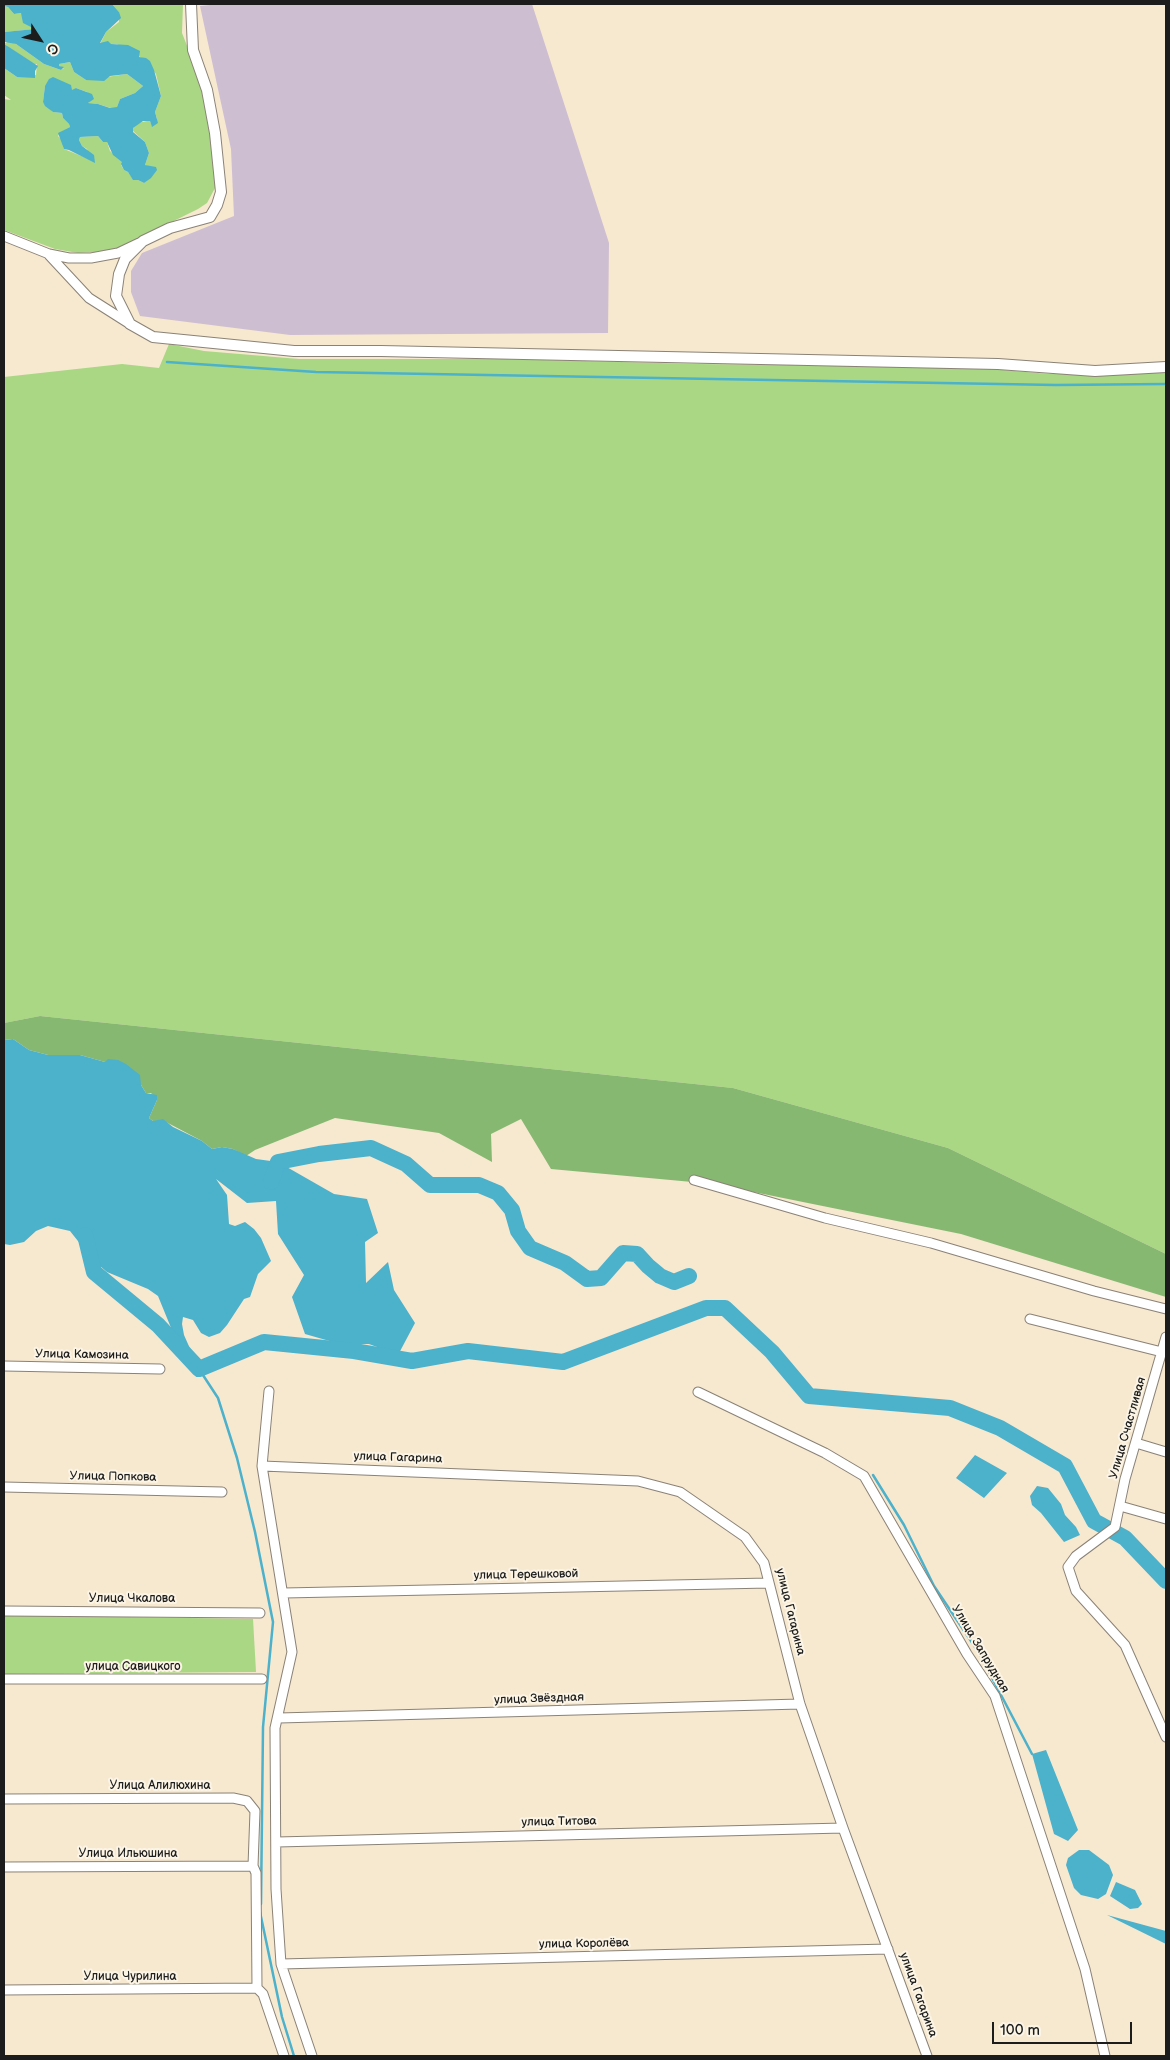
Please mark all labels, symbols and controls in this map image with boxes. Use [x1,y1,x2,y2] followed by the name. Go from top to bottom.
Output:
[15,15,65,65] north arrow
[43,40,62,58] text: С
[35,1347,129,1363] street label: Улица Камозина
[1107,1375,1149,1481] street label: Улица Счастливая
[353,1449,443,1467] street label: улица Гагарина
[70,1469,156,1485] street label: Улица Попкова
[474,1567,578,1583] street label: улица Терешковой
[772,1567,808,1657] street label: улица Гагарина
[89,1592,175,1606] street label: Улица Чкалова
[948,1602,1012,1696] street label: Улица Запрудная
[86,1660,180,1674] street label: улица Савицкого
[494,1690,584,1708] street label: улица Звёздная
[109,1779,211,1793] street label: Улица Алилюхина
[521,1814,597,1830] street label: улица Титова
[78,1847,178,1861] street label: Улица Ильюшина
[539,1936,629,1952] street label: улица Королёва
[896,1951,940,2039] street label: улица Гагарина
[83,1970,177,1984] street label: Улица Чурилина
[995,2012,1135,2044] scale bar
[1000,2021,1040,2040] text: 100 m

